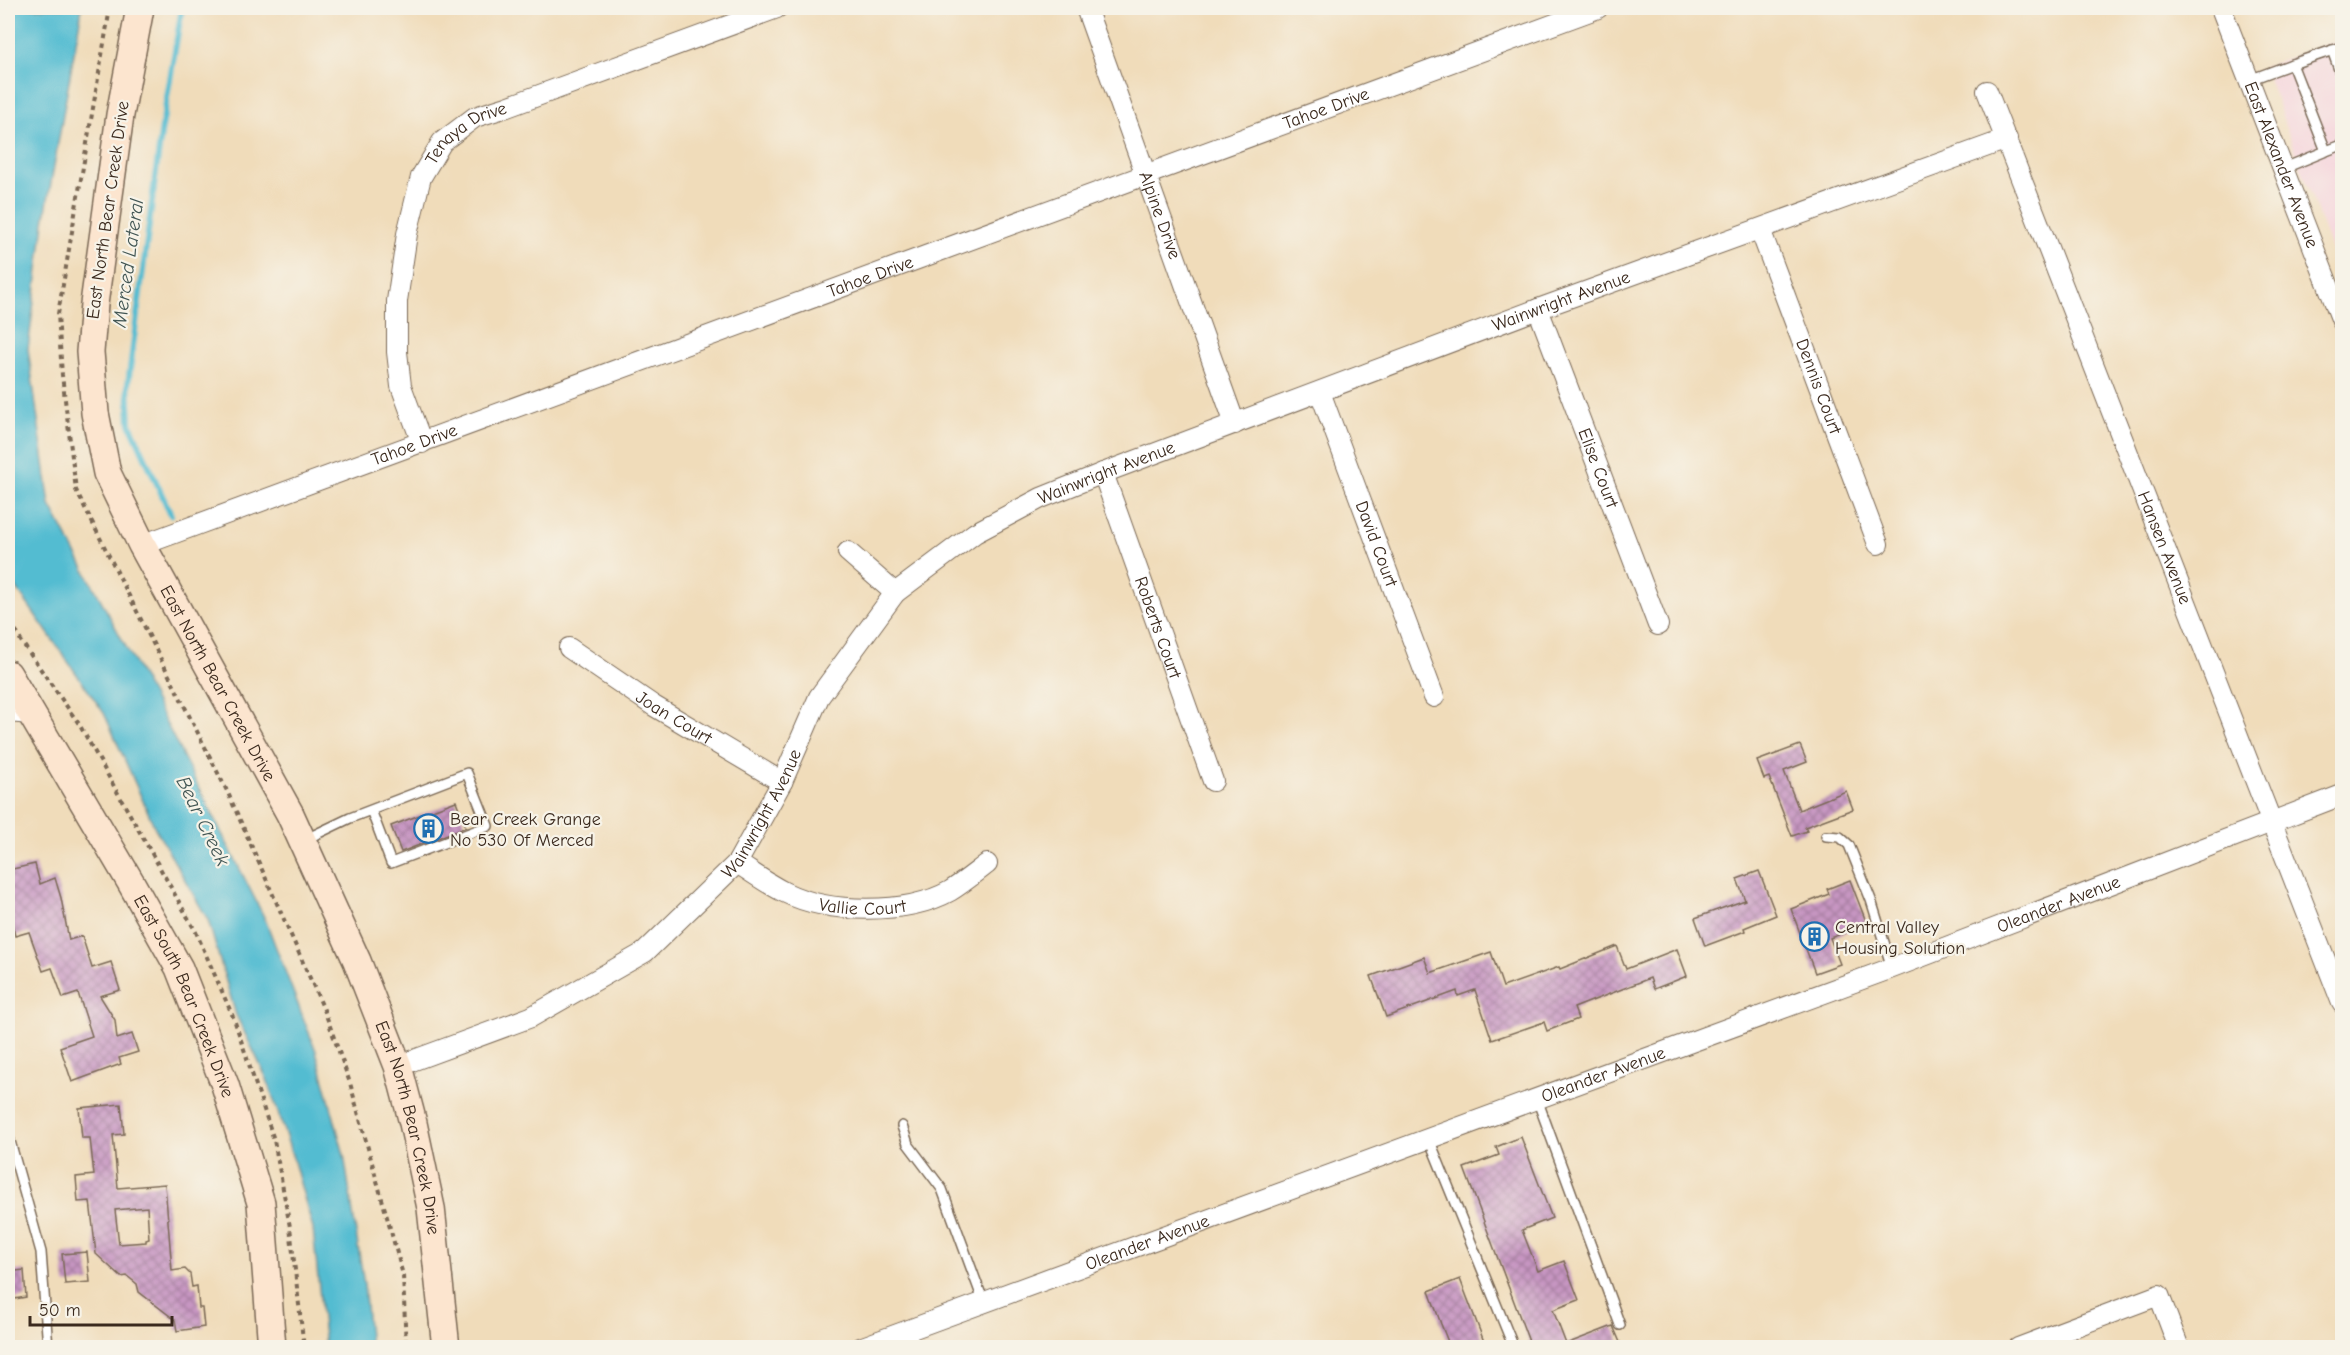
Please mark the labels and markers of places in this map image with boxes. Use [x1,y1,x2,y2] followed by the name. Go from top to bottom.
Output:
[450,809,601,851] place label: Bear Creek Grange No 530 Of Merced
[413,813,445,845] building icon: Bear Creek Grange No 530 Of Merced
[1835,917,1965,959] place label: Central Valley Housing Solution
[1798,921,1830,953] building icon: Central Valley Housing Solution

